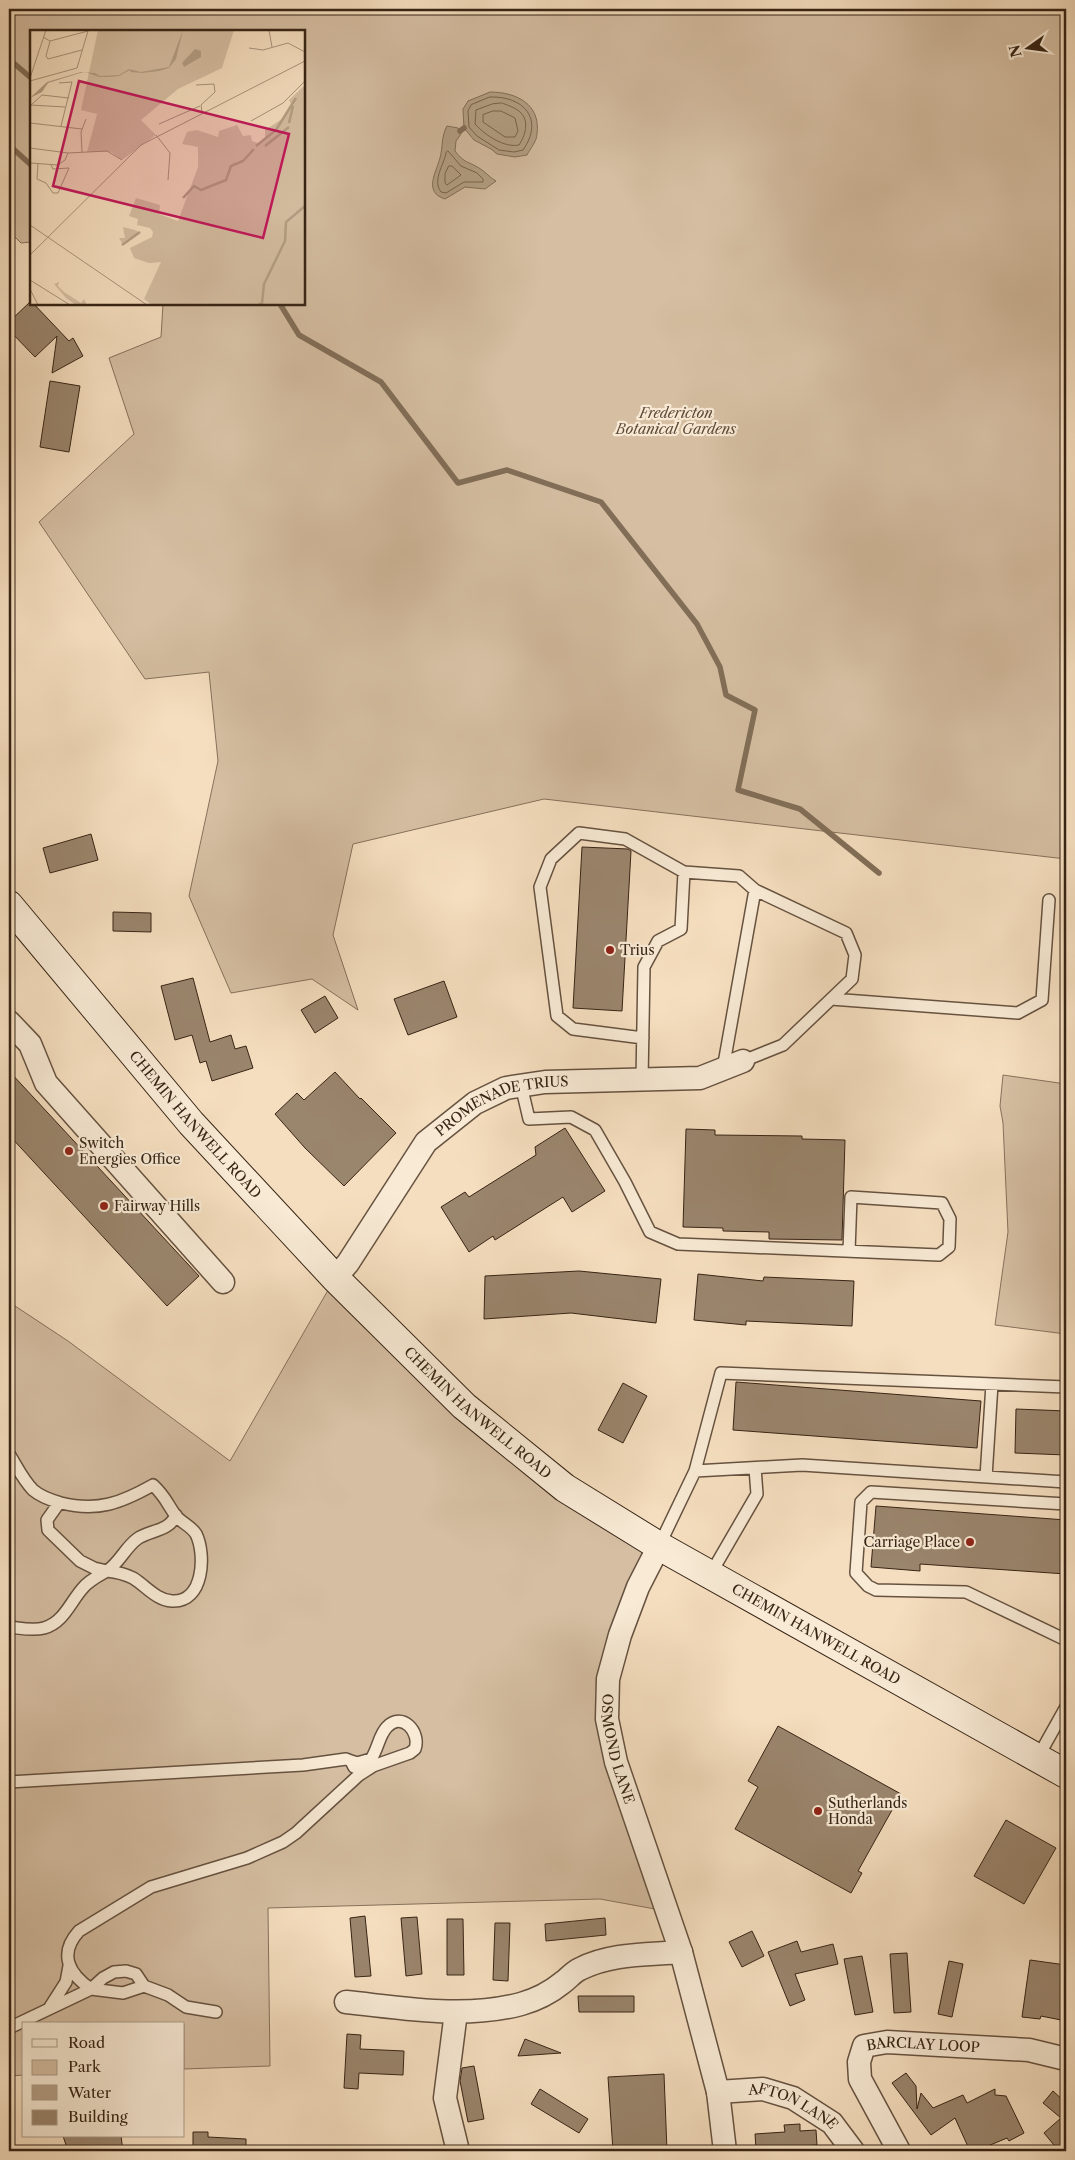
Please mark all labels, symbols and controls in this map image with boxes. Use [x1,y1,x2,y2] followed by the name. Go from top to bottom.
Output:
[1002,22,1052,72] north arrow
[30,30,305,305] inset map
[1005,43,1026,59] text: N
[615,404,737,438] park label: Fredericton Botanical Gardens
[620,941,655,959] place label: Trius
[604,944,616,956] marker: Trius
[126,1047,265,1202] street label: CHEMIN HANWELL ROAD
[432,1072,569,1140] street label: PROMENADE TRIUS
[79,1134,181,1168] place label: Switch Energies Office
[63,1145,75,1157] marker: Switch Energies Office
[114,1197,200,1215] place label: Fairway Hills
[98,1200,110,1212] marker: Fairway Hills
[400,1343,555,1482] street label: CHEMIN HANWELL ROAD
[864,1533,960,1551] place label: Carriage Place
[964,1536,976,1548] marker: Carriage Place
[729,1580,904,1689] street label: CHEMIN HANWELL ROAD
[597,1693,639,1806] street label: OSMOND LANE
[828,1794,907,1828] place label: Sutherlands Honda
[812,1805,824,1817] marker: Sutherlands Honda
[22,2022,185,2138] legend
[68,2033,105,2052] text: Road
[865,2033,980,2056] street label: BARCLAY LOOP
[68,2057,102,2076] text: Park
[747,2079,842,2132] street label: AFTON LANE
[67,2083,112,2102] text: Water
[68,2107,128,2126] text: Building

